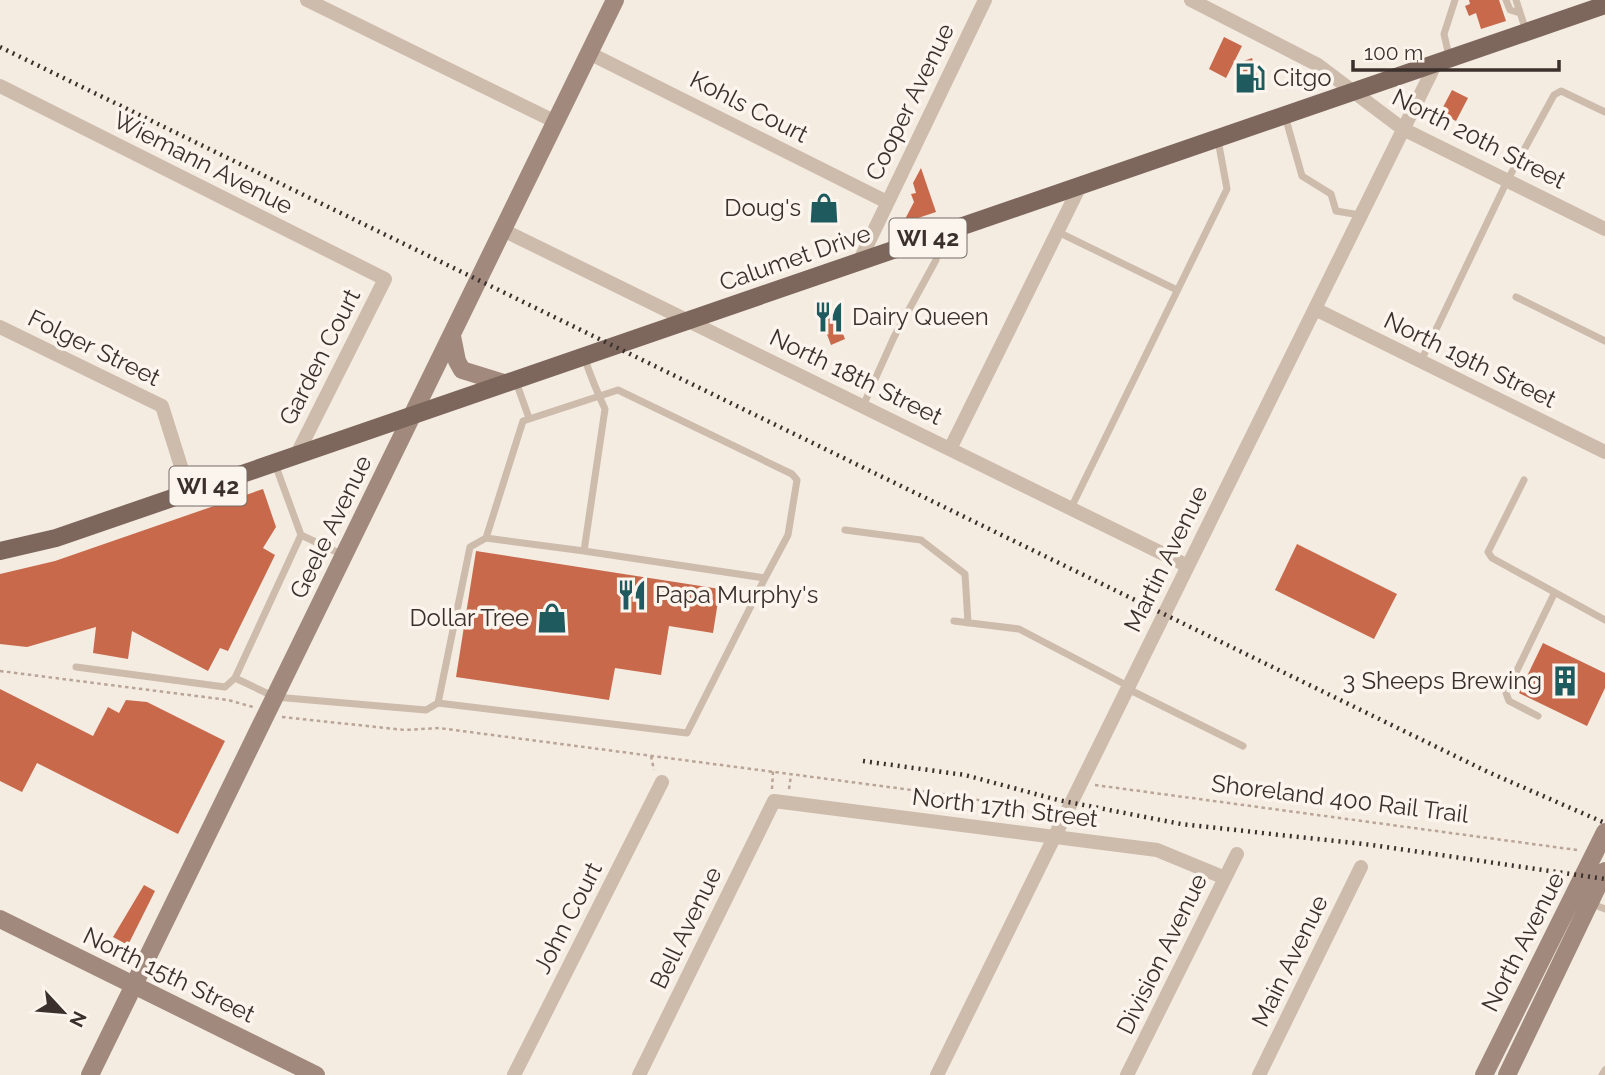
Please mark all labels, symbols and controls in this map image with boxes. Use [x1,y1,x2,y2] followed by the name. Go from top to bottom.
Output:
[859,18,960,185] street label: Cooper Avenue
[1353,28,1560,72] scale bar
[1364,40,1423,65] text: 100 m
[1233,61,1267,95] fuel station icon: Citgo
[1273,63,1332,92] place label: Citgo
[685,64,813,149] street label: Kohls Court
[1388,82,1571,195] street label: North 20th Street
[109,105,298,220] street label: Wiemann Avenue
[807,191,841,225] shop icon: Doug's
[724,193,801,222] place label: Doug's
[716,218,874,297] street label: Calumet Drive
[890,218,967,258] road number: WI 42
[273,284,366,430] street label: Garden Court
[812,300,846,334] restaurant icon: Dairy Queen
[852,302,989,331] place label: Dairy Queen
[23,303,165,392] street label: Folger Street
[1379,305,1561,414] street label: North 19th Street
[765,322,947,431] street label: North 18th Street
[283,451,378,603] street label: Geele Avenue
[170,466,246,506] road number: WI 42
[1118,481,1213,637] street label: Martin Avenue
[615,578,649,612] restaurant icon: Papa Murphy's
[655,580,818,609] place label: Papa Murphy's
[535,601,569,635] shop icon: Dollar Tree
[409,603,529,632] place label: Dollar Tree
[1548,664,1582,698] building icon: 3 Sheeps Brewing
[1342,666,1542,695] place label: 3 Sheeps Brewing
[1210,768,1471,829] street label: Shoreland 400 Rail Trail
[911,782,1100,833] street label: North 17th Street
[527,857,608,978] street label: John Court
[644,862,728,993] street label: Bell Avenue
[1475,867,1570,1016] street label: North Avenue
[1110,869,1213,1039] street label: Division Avenue
[1245,890,1334,1031] street label: Main Avenue
[79,921,259,1029] street label: North 15th Street
[28,977,98,1047] north arrow

